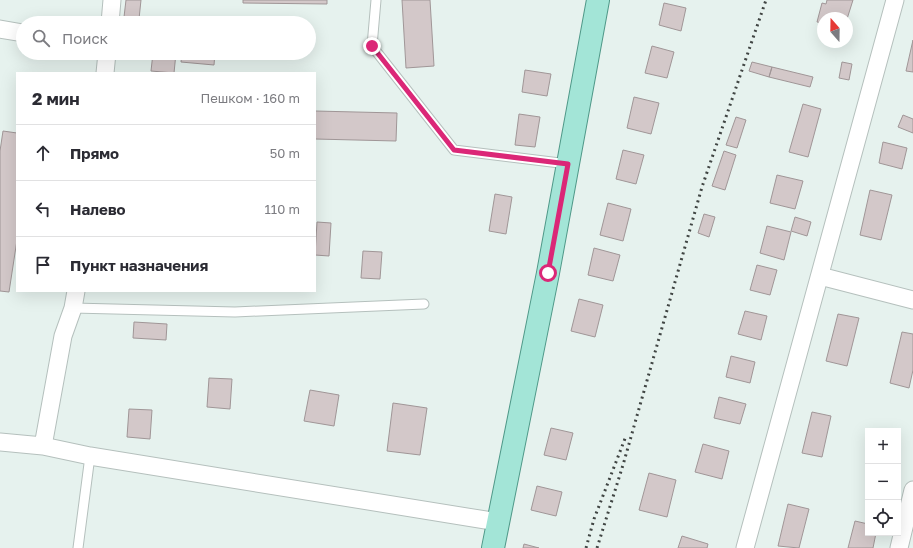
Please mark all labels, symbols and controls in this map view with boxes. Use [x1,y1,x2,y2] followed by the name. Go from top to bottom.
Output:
[817,12,853,48] north arrow
[16,16,316,60] search box
[30,27,52,49] icon: search
[62,29,108,47] text: Поиск
[363,37,381,55] route end
[32,88,80,109] text: 2 мин
[200,90,300,106] text: Пешком · 160 m
[32,142,54,164] icon: ahead
[70,144,119,162] text: Прямо
[270,145,300,161] text: 50 m
[32,198,54,220] icon: left
[70,200,126,218] text: Налево
[265,201,300,217] text: 110 m
[32,254,54,276] icon: arrive
[70,256,208,274] text: Пункт назначения
[539,264,557,282] route start
[865,428,901,536] map controls
[865,428,901,464] button: +
[865,464,901,500] button: −
[865,500,901,536] button: locate

